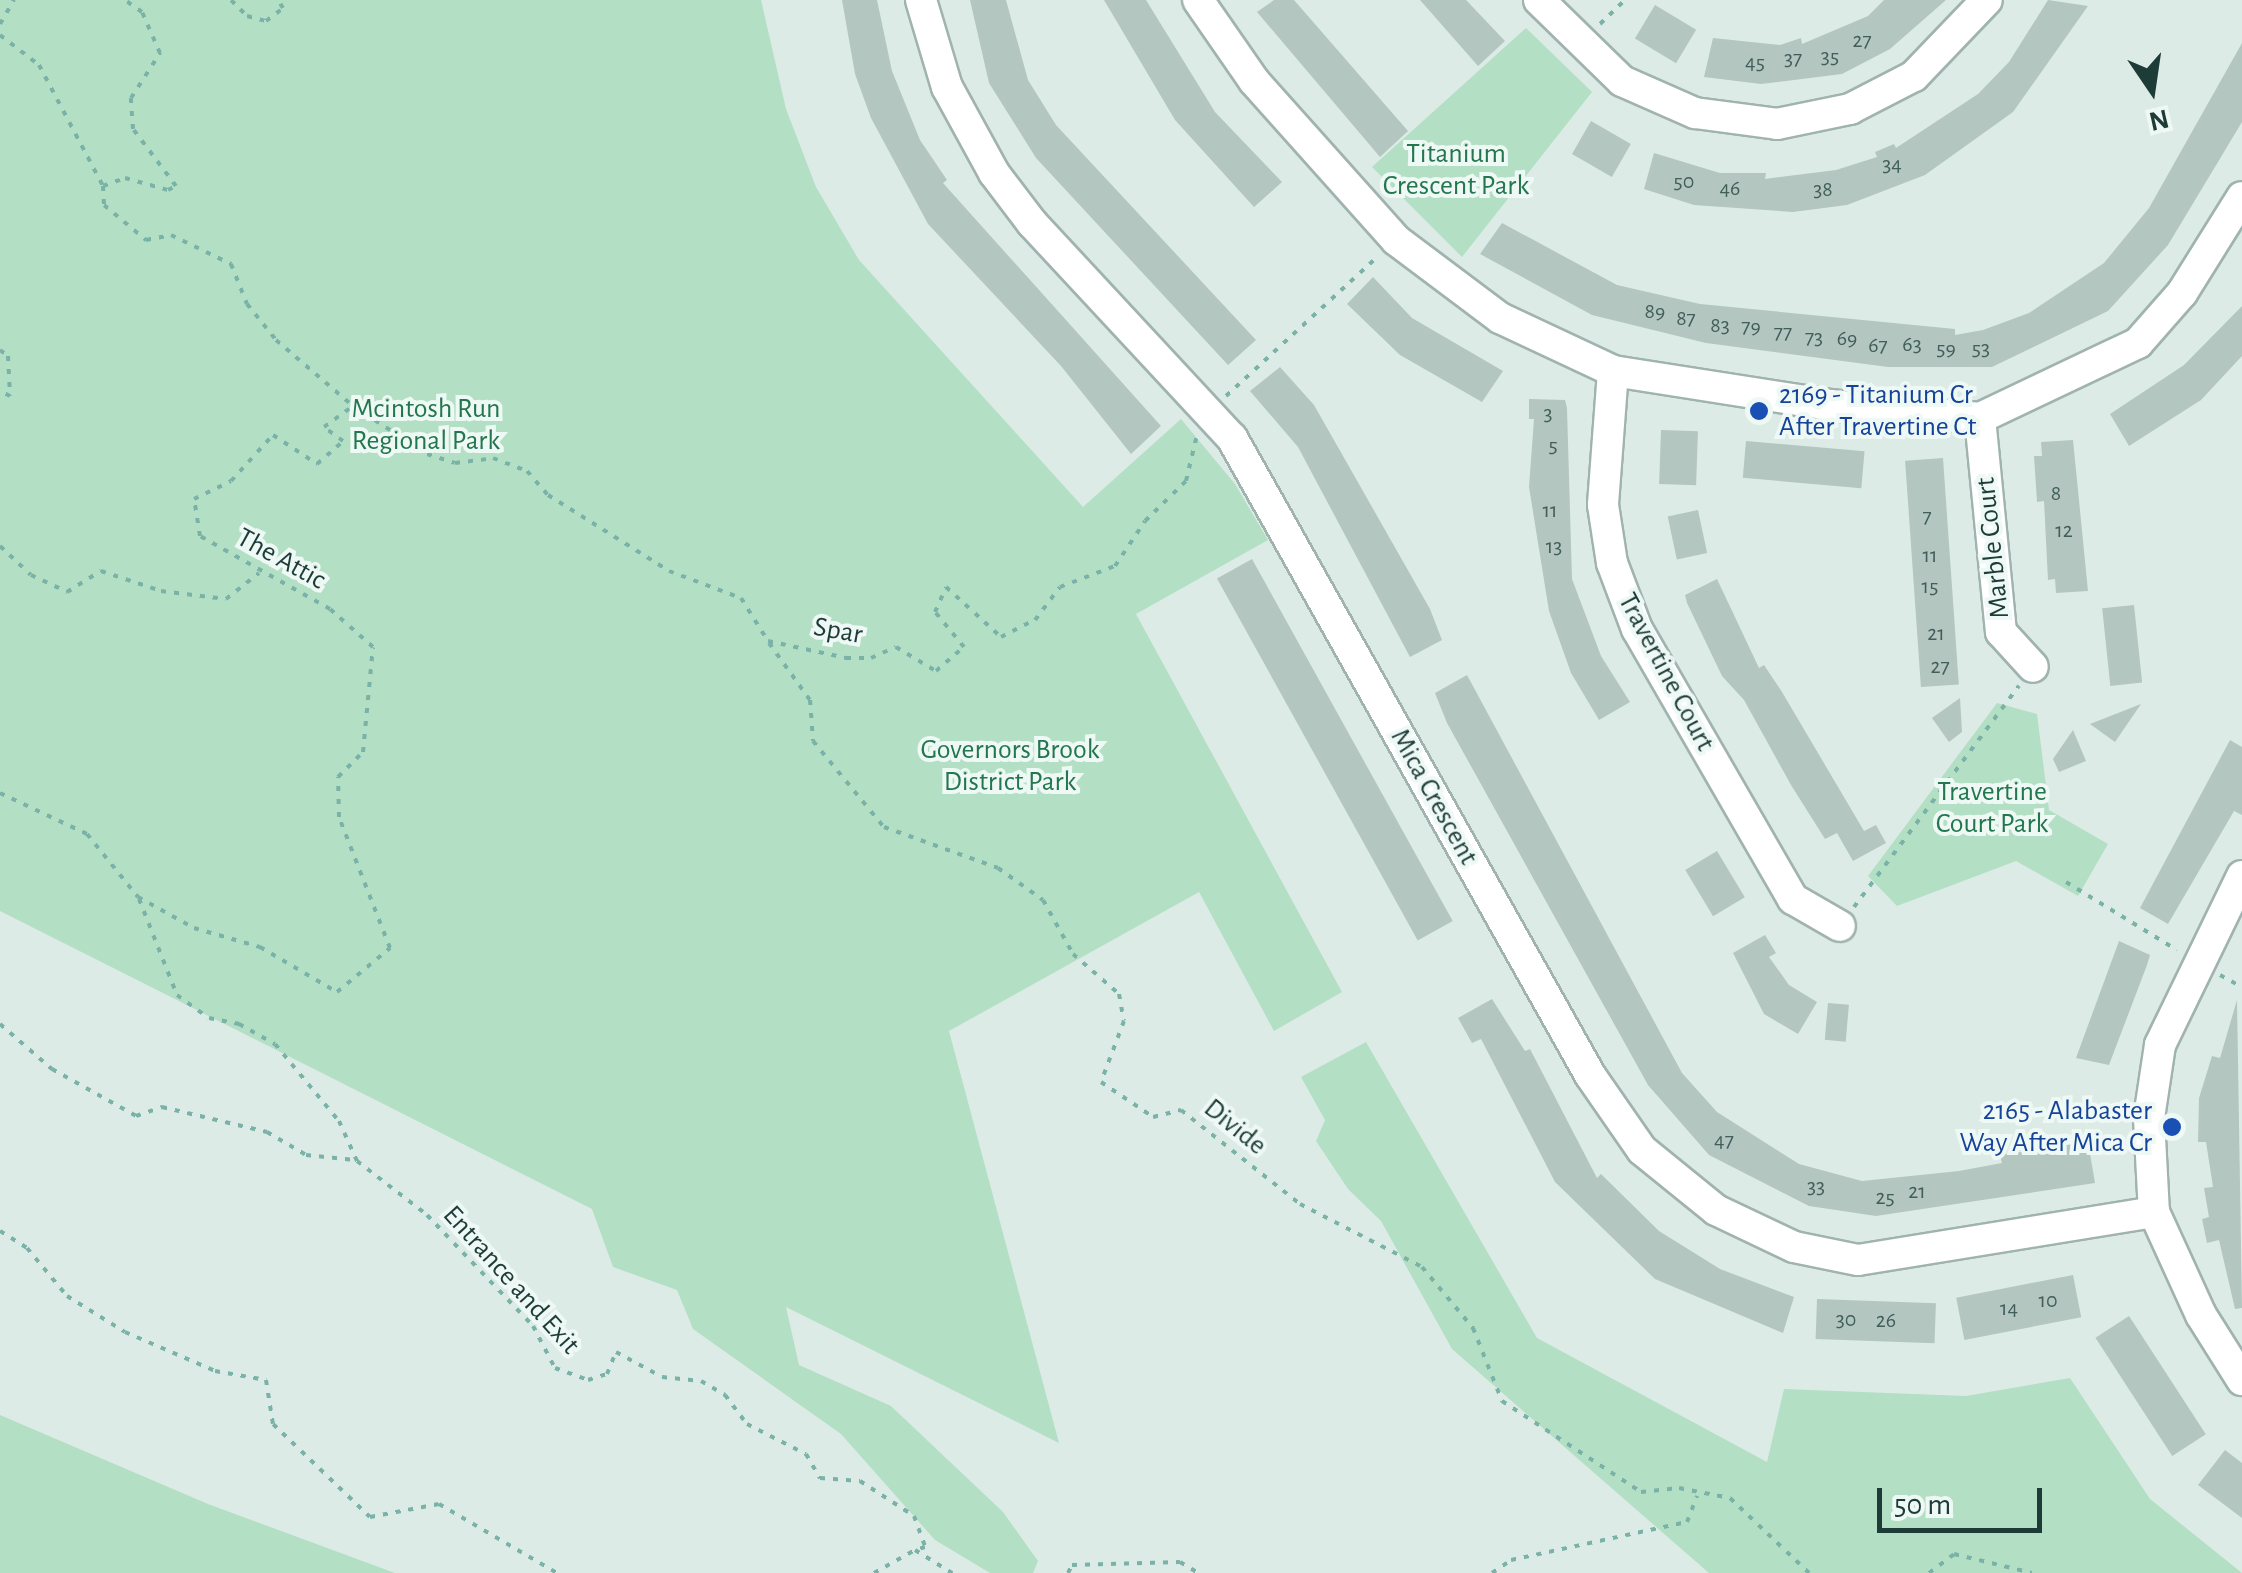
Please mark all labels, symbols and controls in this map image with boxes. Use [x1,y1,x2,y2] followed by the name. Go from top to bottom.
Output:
[1852,28,1872,54] house number: 27
[2102,40,2202,140] north arrow
[1821,44,1839,70] house number: 35
[1784,46,1802,72] house number: 37
[1745,50,1765,76] house number: 45
[2146,103,2171,135] text: N
[1383,137,1529,203] park label: Titanium Crescent Park
[1882,152,1902,178] house number: 34
[1674,169,1694,195] house number: 50
[1720,176,1740,202] house number: 46
[1813,177,1833,203] house number: 38
[1645,299,1665,325] house number: 89
[1676,306,1696,332] house number: 87
[1710,313,1730,339] house number: 83
[1741,314,1761,340] house number: 79
[1774,320,1792,346] house number: 77
[1805,325,1823,351] house number: 73
[1837,326,1857,352] house number: 69
[1902,332,1922,358] house number: 63
[1868,333,1888,359] house number: 67
[1936,336,1956,362] house number: 59
[1972,336,1990,362] house number: 53
[1779,378,1976,444] place label: 2169 - Titanium Cr After Travertine Ct
[352,392,500,458] park label: Mcintosh Run Regional Park
[1748,400,1770,422] marker: 2169 - Titanium Cr After Travertine Ct
[1543,401,1553,427] house number: 3
[1548,433,1558,459] house number: 5
[1969,476,2017,620] street label: Marble Court
[2051,481,2061,507] house number: 8
[1542,498,1558,524] house number: 11
[1922,504,1932,530] house number: 7
[2055,518,2073,544] house number: 12
[231,521,331,597] street label: The Attic
[1546,534,1562,560] house number: 13
[1922,543,1938,569] house number: 11
[1922,574,1938,600] house number: 15
[1610,587,1722,757] street label: Travertine Court
[811,610,865,652] street label: Spar
[1927,621,1945,647] house number: 21
[1930,654,1950,680] house number: 27
[1383,723,1485,871] street label: Mica Crescent
[921,733,1099,799] park label: Governors Brook District Park
[1936,775,2048,841] park label: Travertine Court Park
[1197,1092,1273,1162] street label: Divide
[1959,1094,2152,1160] place label: 2165 - Alabaster Way After Mica Cr
[2161,1116,2183,1138] marker: 2165 - Alabaster Way After Mica Cr
[1714,1128,1734,1154] house number: 47
[1807,1174,1825,1200] house number: 33
[1908,1179,1926,1205] house number: 21
[1875,1185,1895,1211] house number: 25
[435,1199,587,1361] street label: Entrance and Exit
[2038,1288,2058,1314] house number: 10
[2000,1296,2018,1322] house number: 14
[1836,1307,1856,1333] house number: 30
[1876,1308,1896,1334] house number: 26
[1882,1468,2047,1530] scale bar
[1894,1490,1951,1520] text: 50 m

